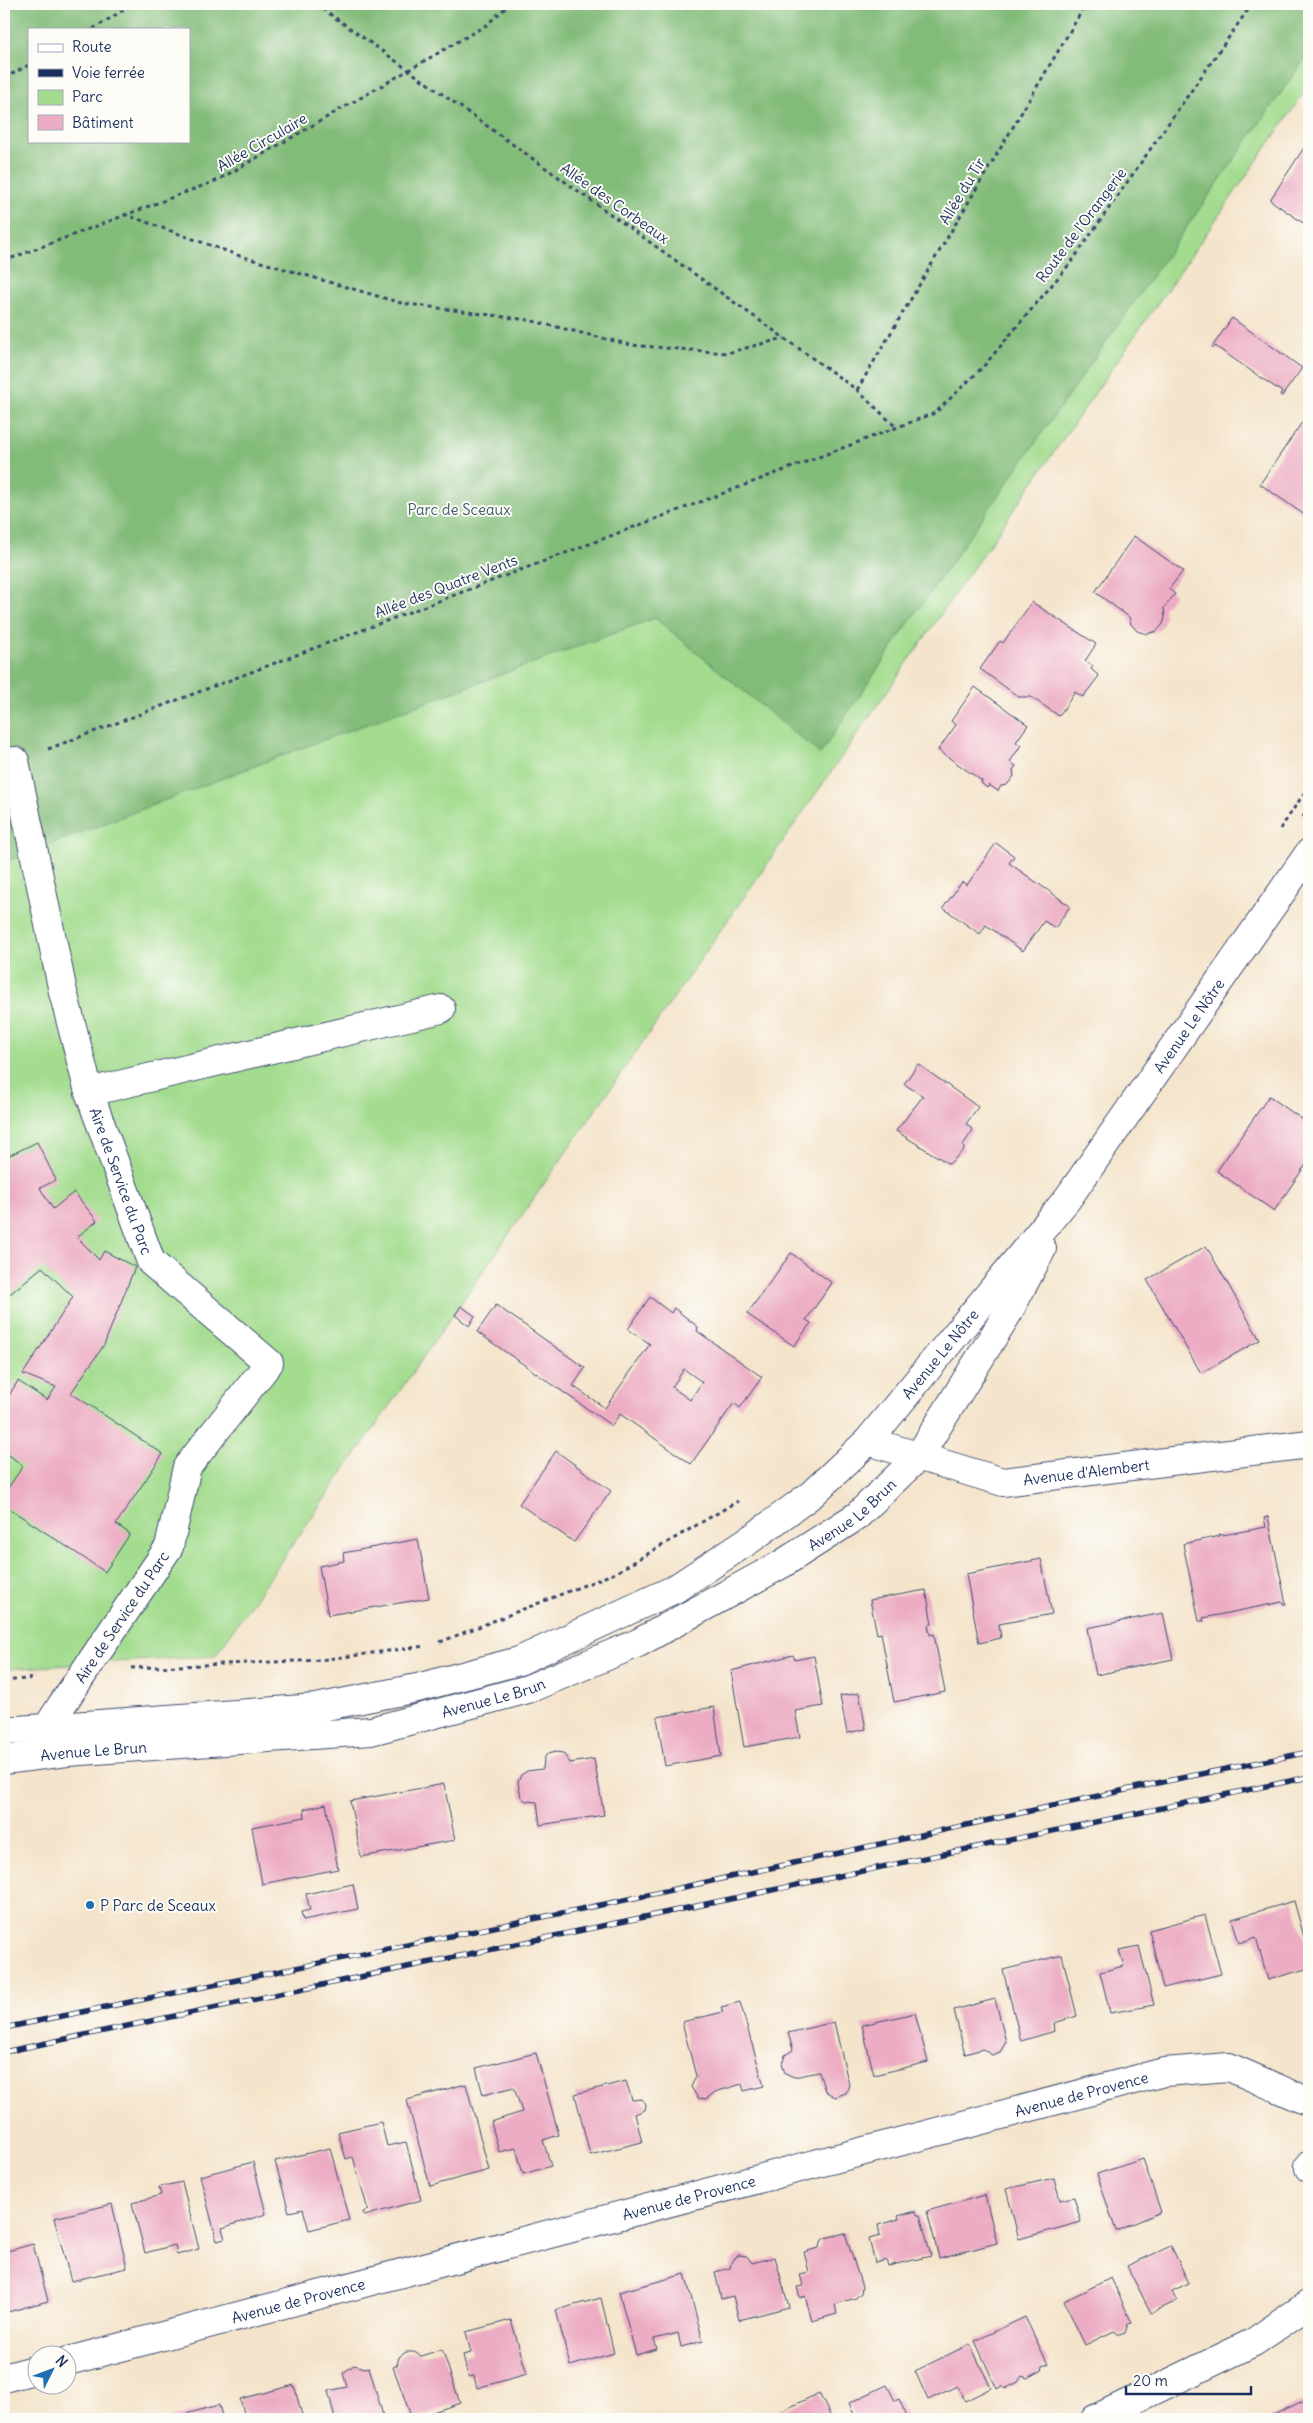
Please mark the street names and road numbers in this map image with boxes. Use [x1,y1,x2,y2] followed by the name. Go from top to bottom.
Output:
[214,109,310,175] street label: Allée Circulaire
[935,154,989,228] street label: Allée du Tir
[557,158,674,248] street label: Allée des Corbeaux
[1032,164,1130,286] street label: Route de l'Orangerie
[372,550,520,622] street label: Allée des Quatre Vents
[1149,975,1228,1076] street label: Avenue Le Nôtre
[86,1105,157,1257] street label: Aire de Service du Parc
[897,1305,982,1403] street label: Avenue Le Nôtre
[1022,1454,1150,1489] street label: Avenue d'Alembert
[804,1474,900,1555] street label: Avenue Le Brun
[71,1547,173,1687] street label: Aire de Service du Parc
[439,1673,548,1721] street label: Avenue Le Brun
[39,1737,148,1765] street label: Avenue Le Brun
[1013,2067,1150,2120] street label: Avenue de Provence
[620,2171,758,2224] street label: Avenue de Provence
[229,2274,367,2327] street label: Avenue de Provence

